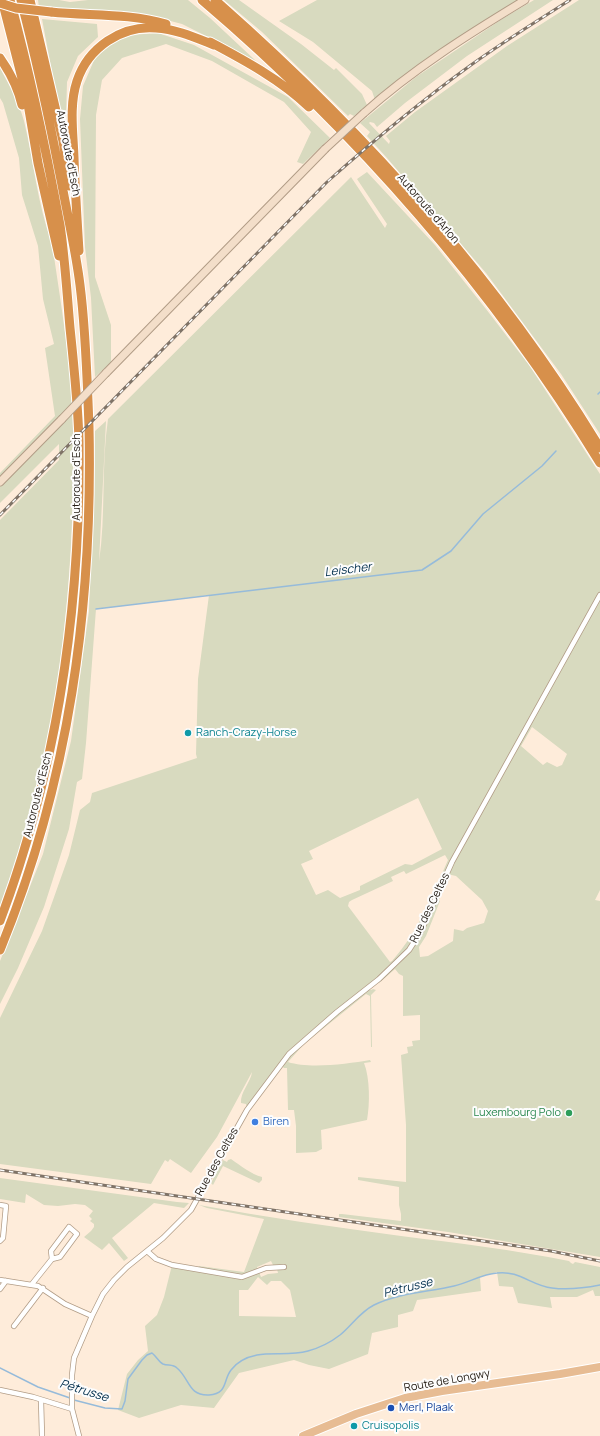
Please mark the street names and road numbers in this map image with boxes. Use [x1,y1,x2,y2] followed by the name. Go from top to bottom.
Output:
[53,109,83,197] street label: Autoroute d'Esch
[394,171,462,247] street label: Autoroute d'Arlon
[70,433,84,521] street label: Autoroute d'Esch
[21,751,55,839] street label: Autoroute d'Esch
[407,871,453,945] street label: Rue des Celtes
[193,1125,241,1199] street label: Rue des Celtes
[403,1367,491,1395] street label: Route de Longwy

